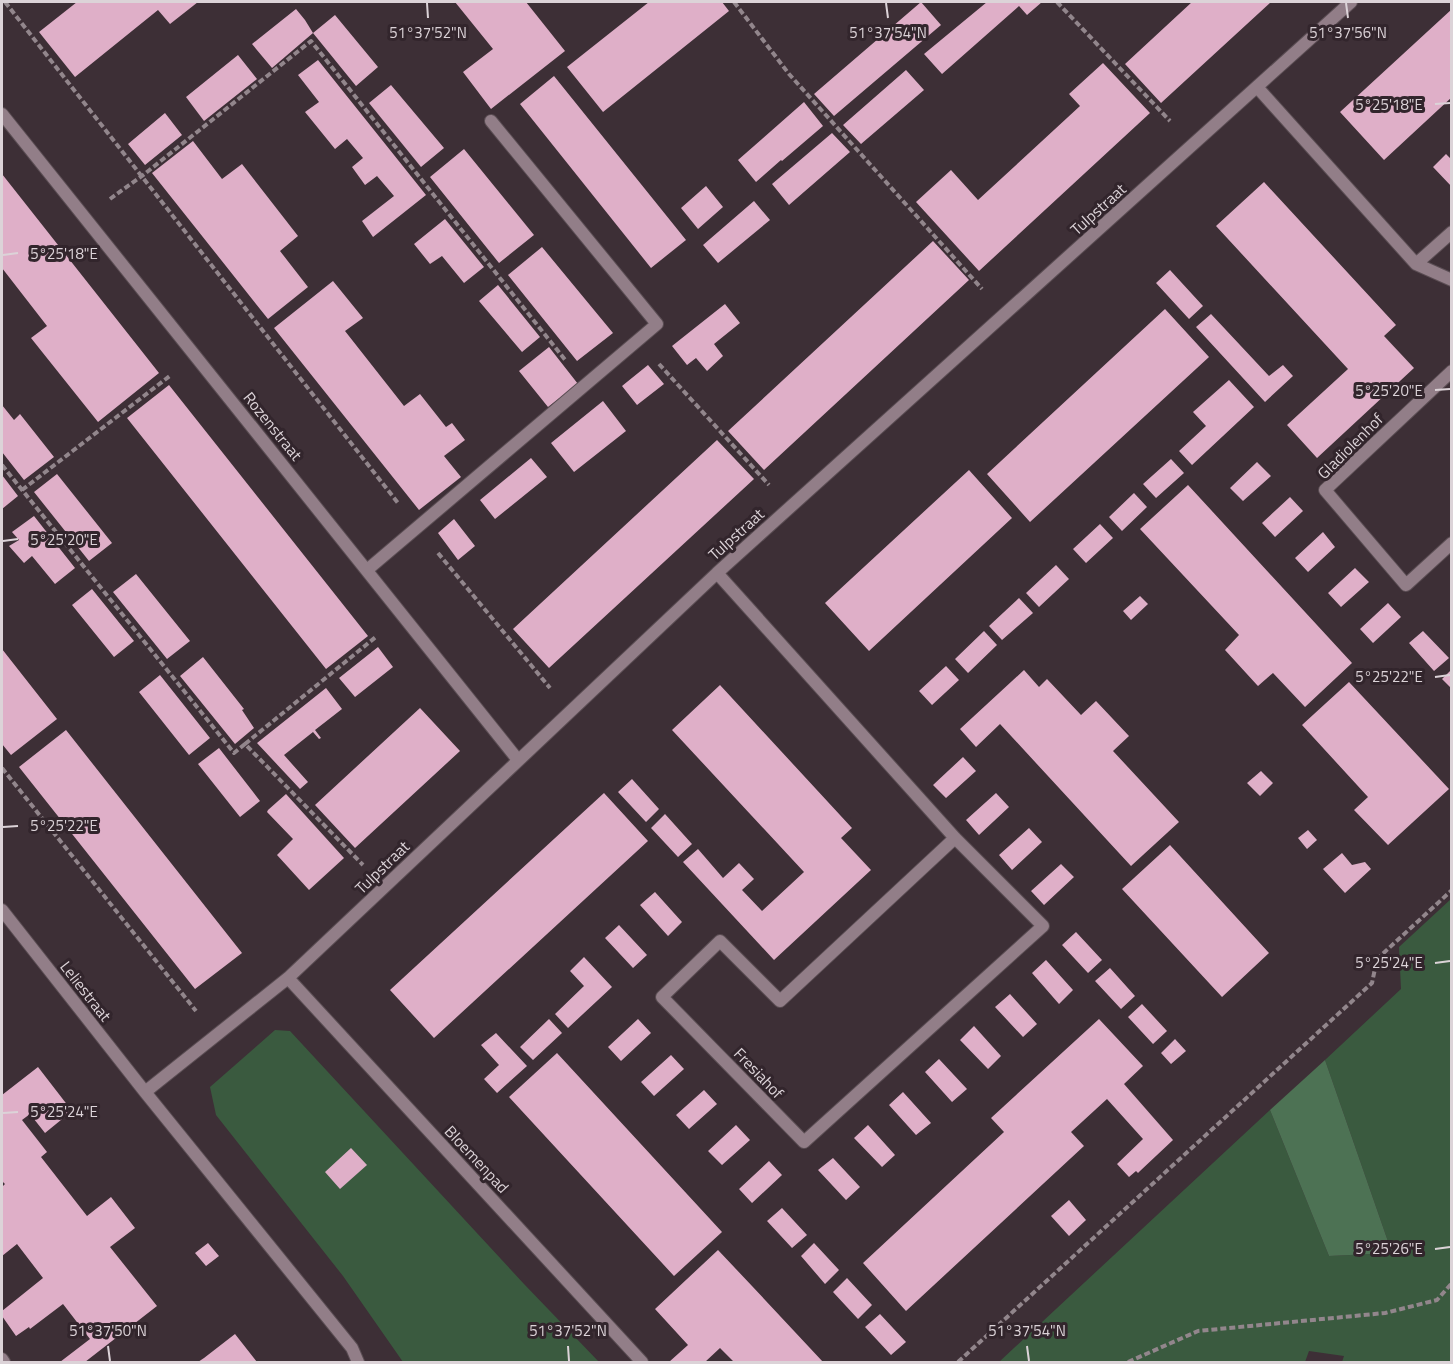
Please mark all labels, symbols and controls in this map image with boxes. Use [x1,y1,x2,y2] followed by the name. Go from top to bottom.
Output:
[389,21,467,44] text: 51°37'52"N
[849,21,927,44] text: 51°37'54"N
[1309,21,1387,44] text: 51°37'56"N
[1355,93,1423,116] text: 5°25'18"E
[1065,177,1132,241] street label: Tulpstraat
[30,242,98,265] text: 5°25'18"E
[1355,379,1423,402] text: 5°25'20"E
[238,386,308,466] street label: Rozenstraat
[1312,407,1389,484] street label: Gladiolenhof
[703,502,770,566] street label: Tulpstraat
[30,528,98,551] text: 5°25'20"E
[1355,665,1423,688] text: 5°25'22"E
[30,814,98,837] text: 5°25'22"E
[349,835,415,899] street label: Tulpstraat
[1355,951,1423,974] text: 5°25'24"E
[55,956,118,1027] street label: Leliestraat
[729,1042,790,1104] street label: Fresiahof
[30,1100,98,1123] text: 5°25'24"E
[439,1120,515,1198] street label: Bloemenpad
[1355,1237,1423,1260] text: 5°25'26"E
[69,1319,147,1342] text: 51°37'50"N
[529,1319,607,1342] text: 51°37'52"N
[988,1319,1066,1342] text: 51°37'54"N

